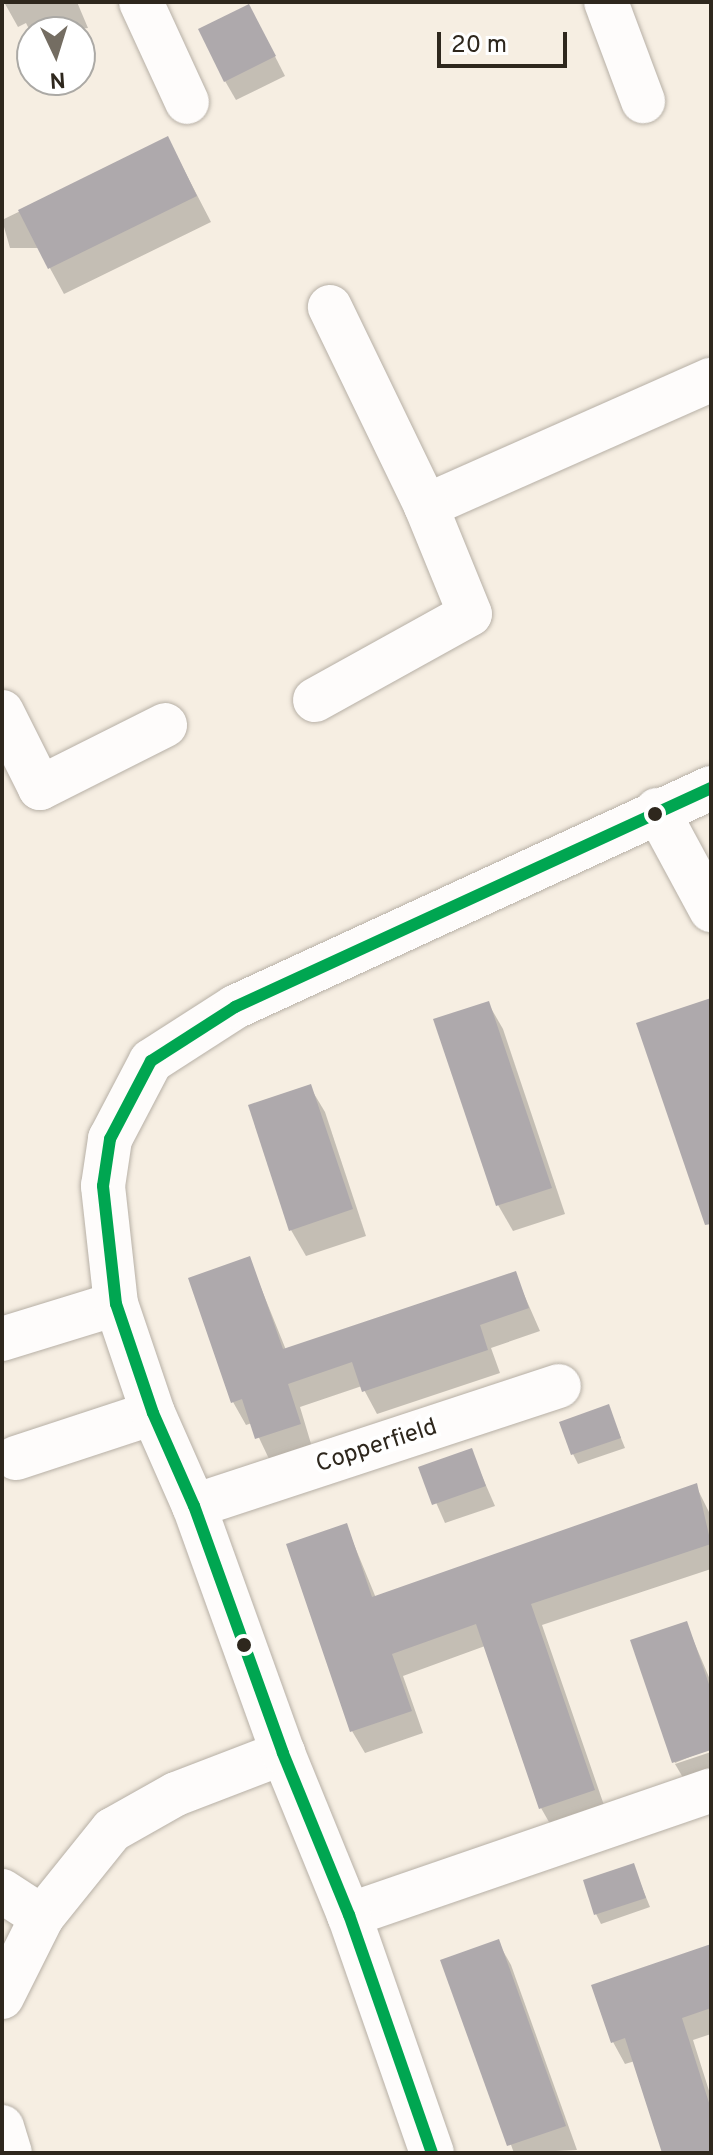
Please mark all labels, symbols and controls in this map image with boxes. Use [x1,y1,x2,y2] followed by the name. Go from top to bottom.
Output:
[16,16,96,96] north arrow
[441,16,571,66] scale bar
[451,31,507,61] text: 20 m
[49,64,66,92] text: N
[647,806,663,822] unlabelled marker
[313,1414,441,1480] street label: Copperfield
[236,1637,252,1653] unlabelled marker

